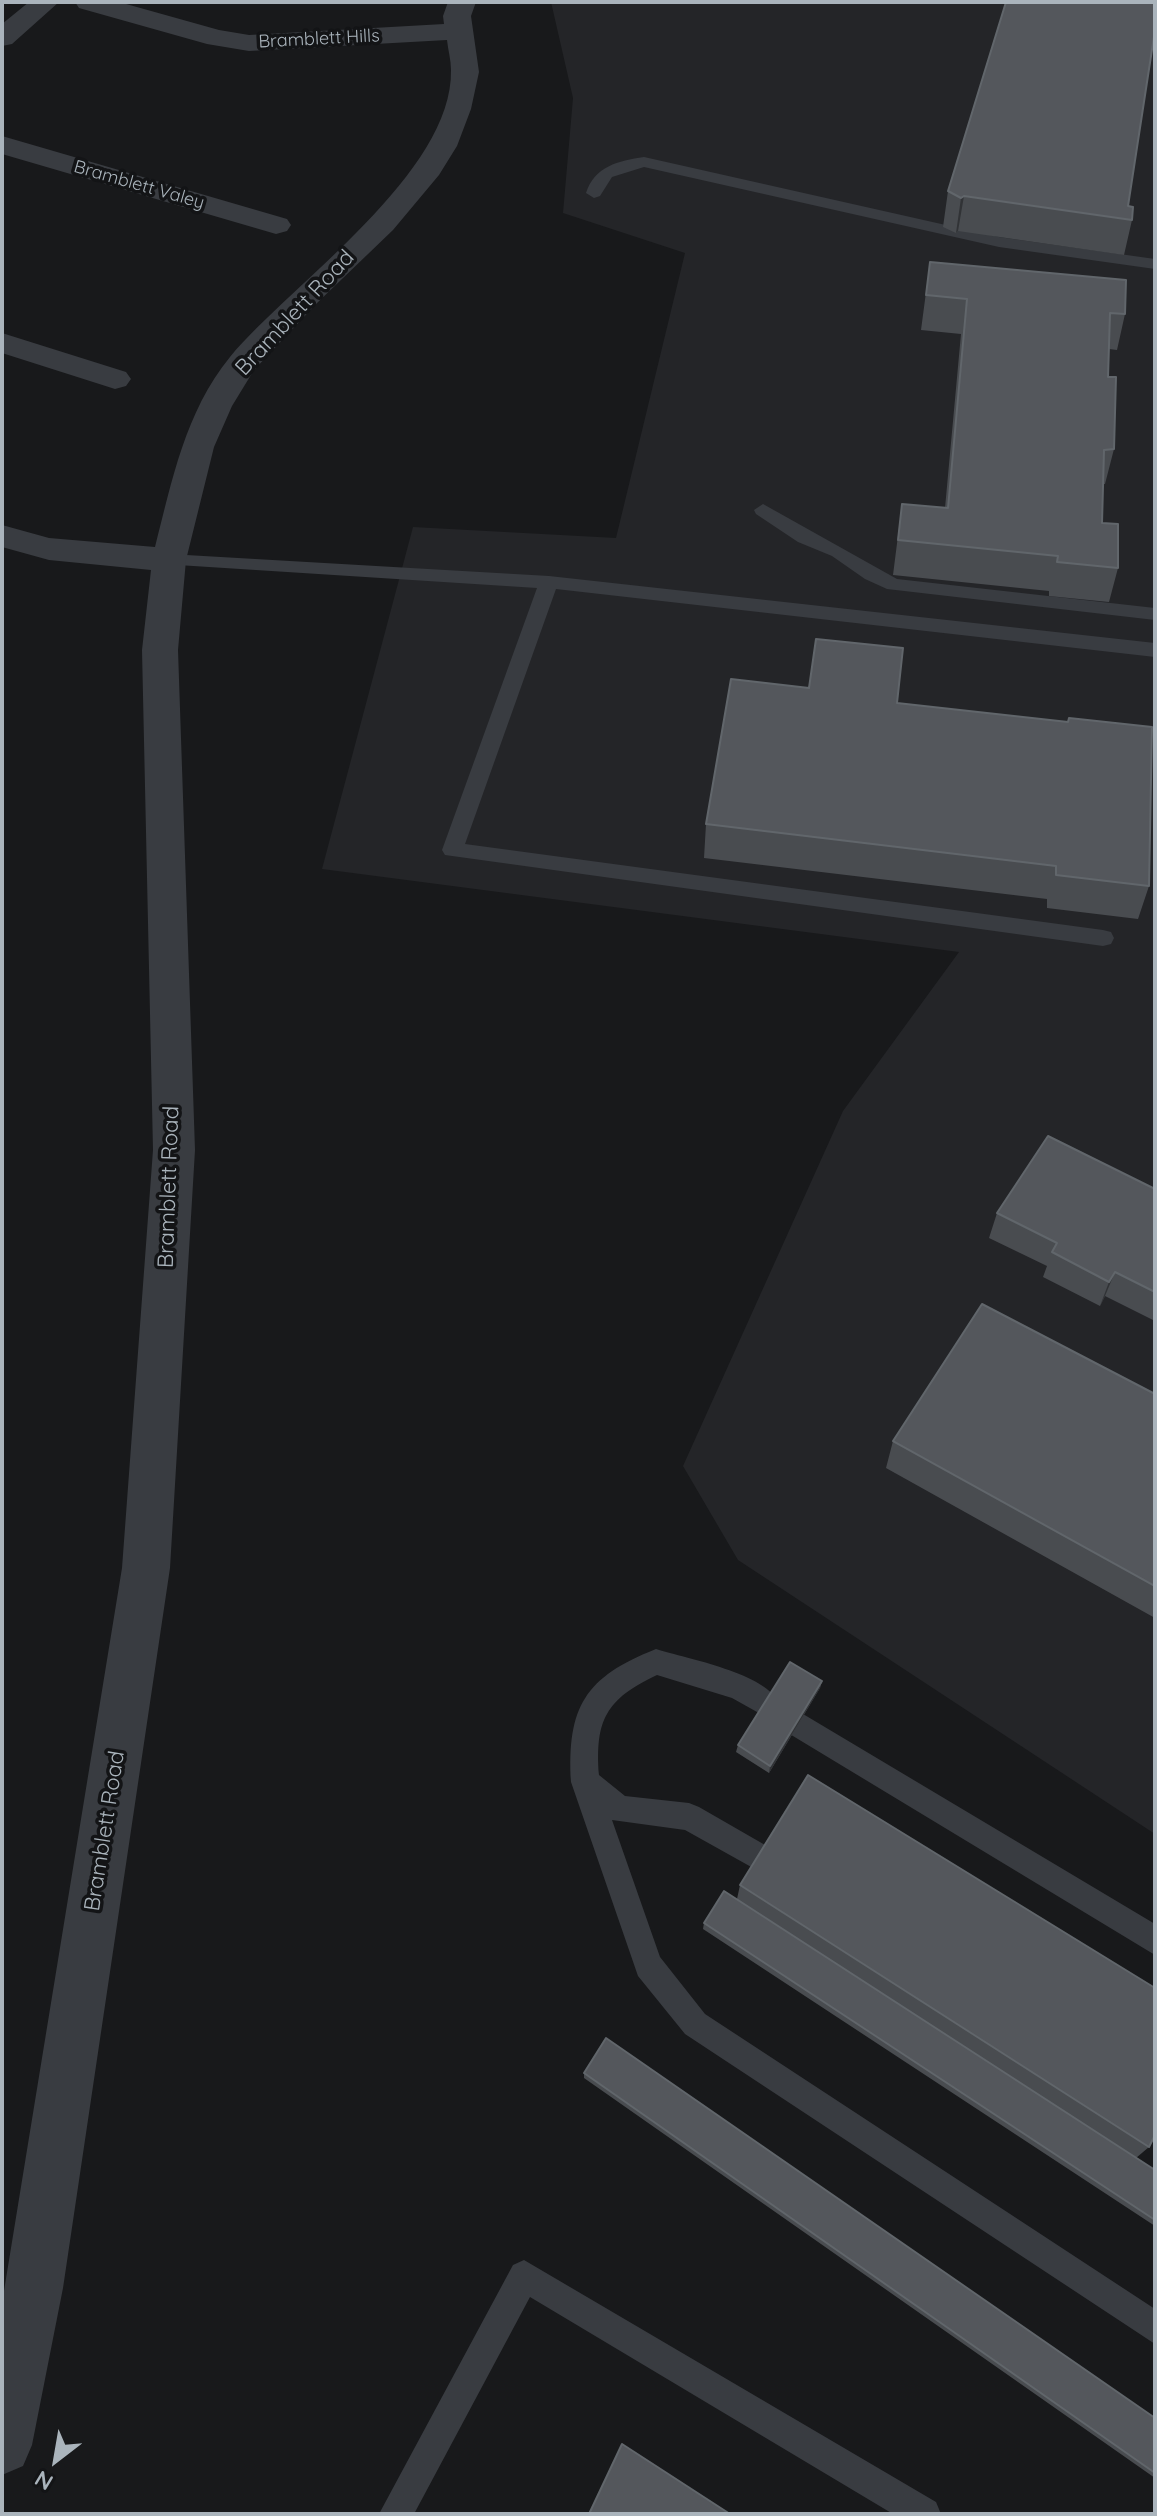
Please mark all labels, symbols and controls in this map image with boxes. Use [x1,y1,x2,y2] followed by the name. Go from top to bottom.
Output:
[258,25,380,53] street label: Bramblett Hills
[71,156,207,214] street label: Bramblett Valey
[230,245,360,381] street label: Bramblett Road
[153,1106,185,1268] street label: Bramblett Road
[79,1749,131,1913] street label: Bramblett Road
[16,2420,96,2500] north arrow
[30,2464,58,2497] text: N

